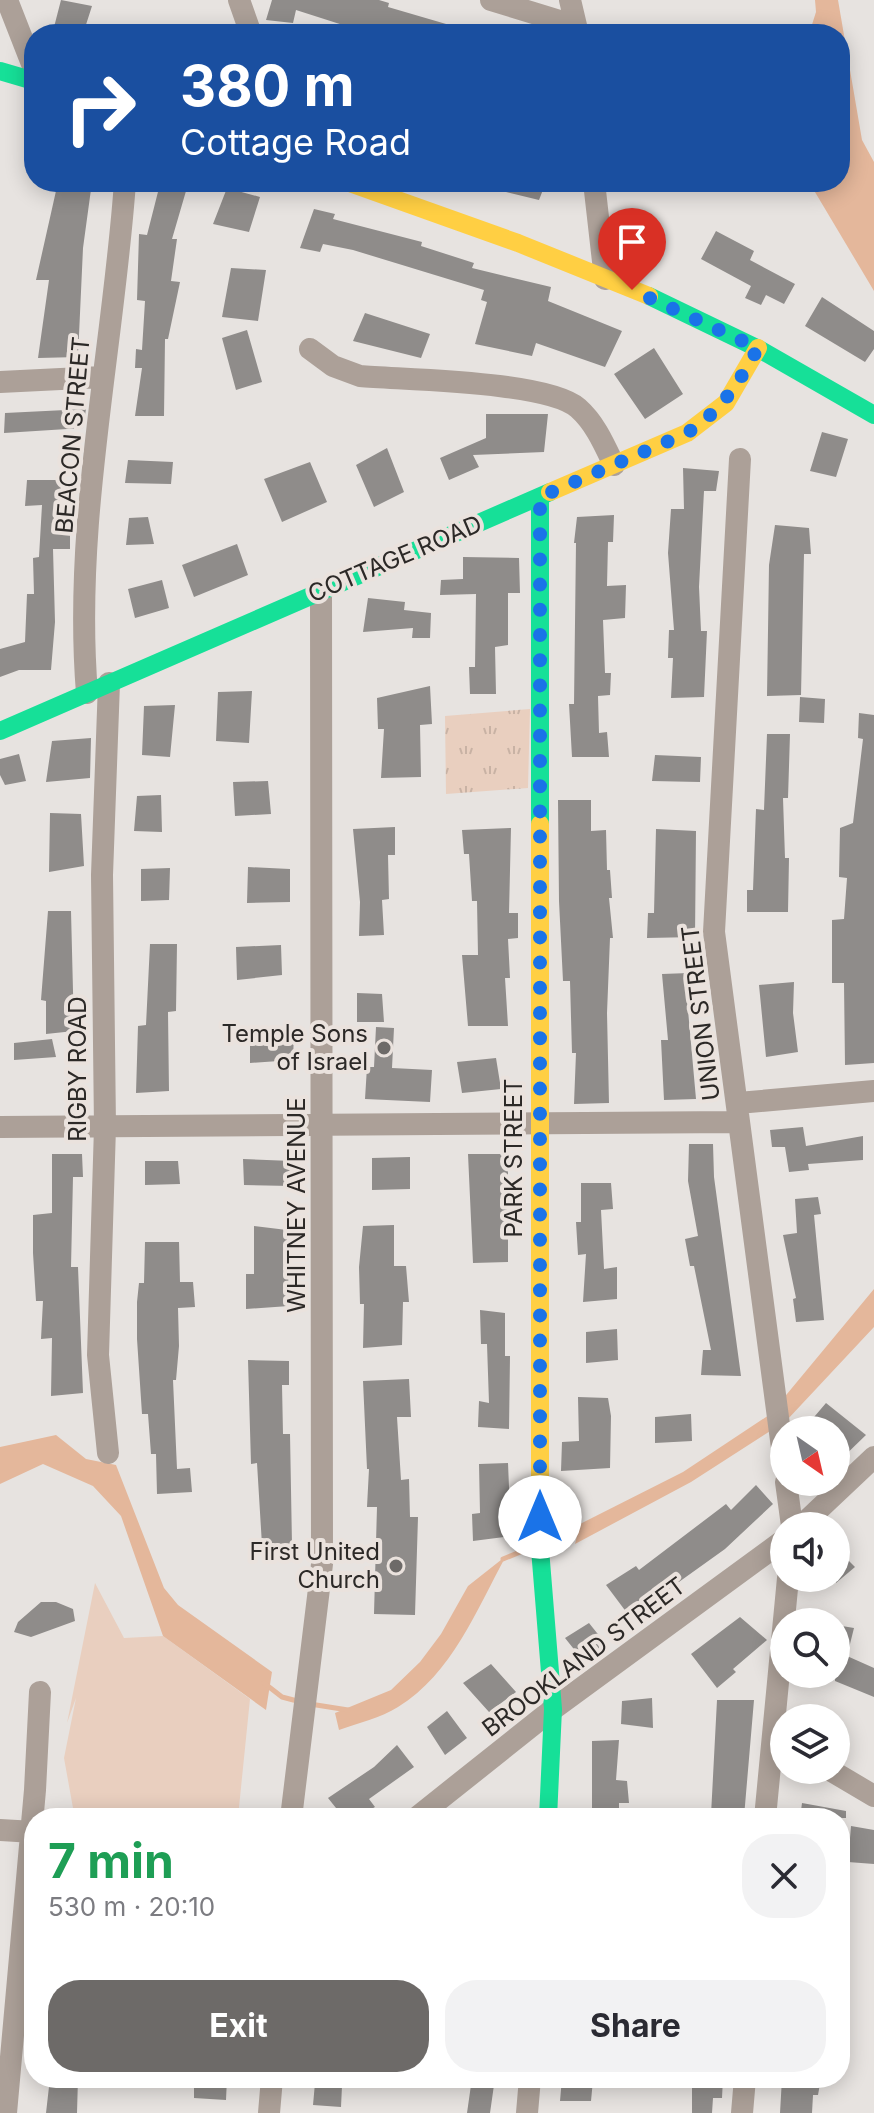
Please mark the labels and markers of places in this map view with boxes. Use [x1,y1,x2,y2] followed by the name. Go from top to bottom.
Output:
[598,208,666,290] pin
[221,1019,368,1076] place label: Temple Sons of Israel
[375,1039,393,1057] marker: Temple Sons of Israel
[250,1537,380,1594] place label: First United Church
[387,1557,405,1575] marker: First United Church

